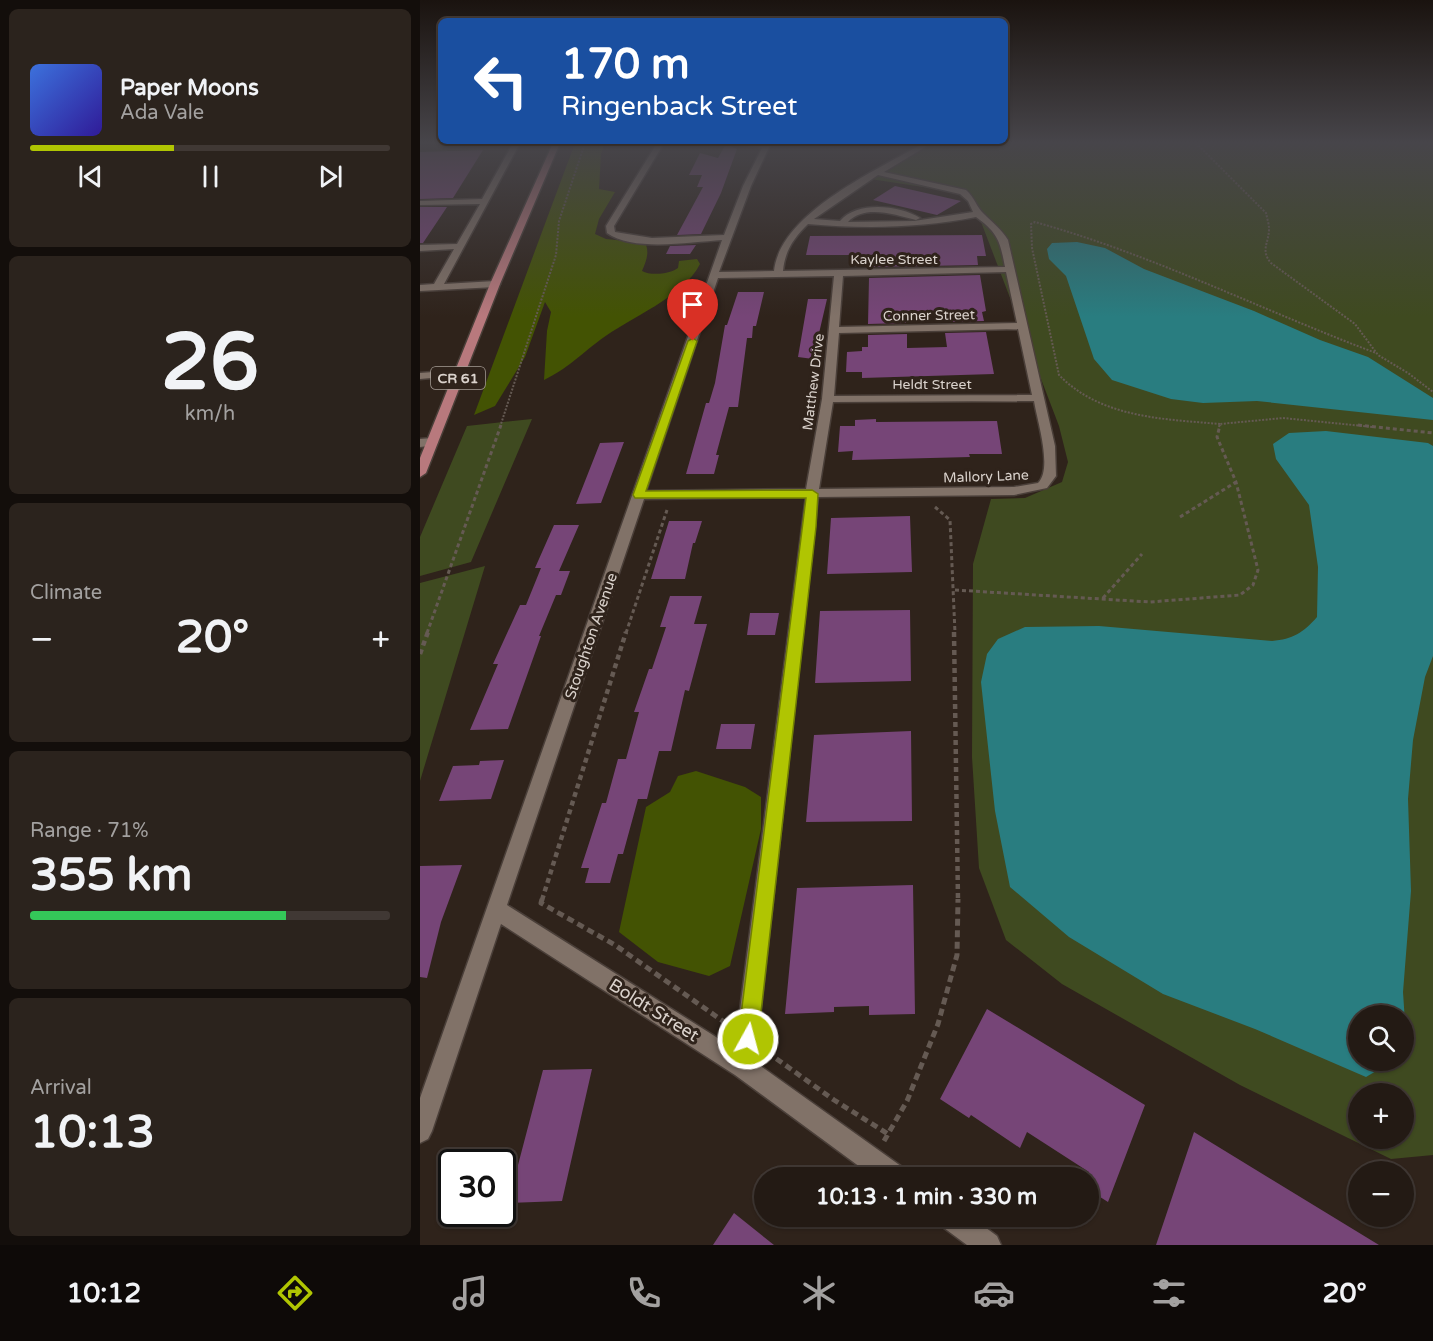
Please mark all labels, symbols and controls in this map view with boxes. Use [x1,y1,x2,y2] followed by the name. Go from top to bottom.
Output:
[561,39,690,90] text: 170 m
[462,42,540,120] icon: left
[120,75,259,101] text: Paper Moons
[561,90,798,123] text: Ringenback Street
[120,101,204,125] text: Ada Vale
[74,160,107,193] icon: previous
[194,160,227,193] icon: pause
[314,160,347,193] icon: next
[850,251,938,268] street label: Kaylee Street
[667,279,718,341] pin
[676,288,709,321] icon: arrive
[883,306,976,325] street label: Conner Street
[161,316,259,410] text: 26
[799,333,828,431] street label: Matthew Drive
[431,367,485,389] road number: CR 61
[892,376,972,393] street label: Heldt Street
[185,402,235,426] text: km/h
[943,467,1029,486] street label: Mallory Lane
[561,570,621,702] street label: Stoughton Avenue
[30,581,102,605] text: Climate
[176,611,249,665] text: 20°
[30,620,54,659] text: −
[371,620,390,659] text: +
[30,819,149,843] text: Range · 71%
[30,849,192,903] text: 355 km
[605,974,703,1046] street label: Boldt Street
[1348,1005,1414,1227] map controls
[1348,1005,1414,1071] button: search
[716,1007,780,1071] position arrow
[30,1076,92,1100] text: Arrival
[1348,1083,1414,1149] button: +
[30,1106,155,1160] text: 10:13
[438,1149,516,1227] speed limit sign: 30
[1348,1161,1414,1227] button: −
[816,1184,1037,1210] text: 10:13 · 1 min · 330 m
[274,1272,316,1314] icon: directions
[449,1272,491,1314] icon: music
[623,1272,665,1314] icon: phone
[798,1272,840,1314] icon: climate
[973,1272,1015,1314] icon: car
[1148,1272,1190,1314] icon: filters
[66,1277,141,1310] text: 10:12
[1322,1277,1367,1310] text: 20°

